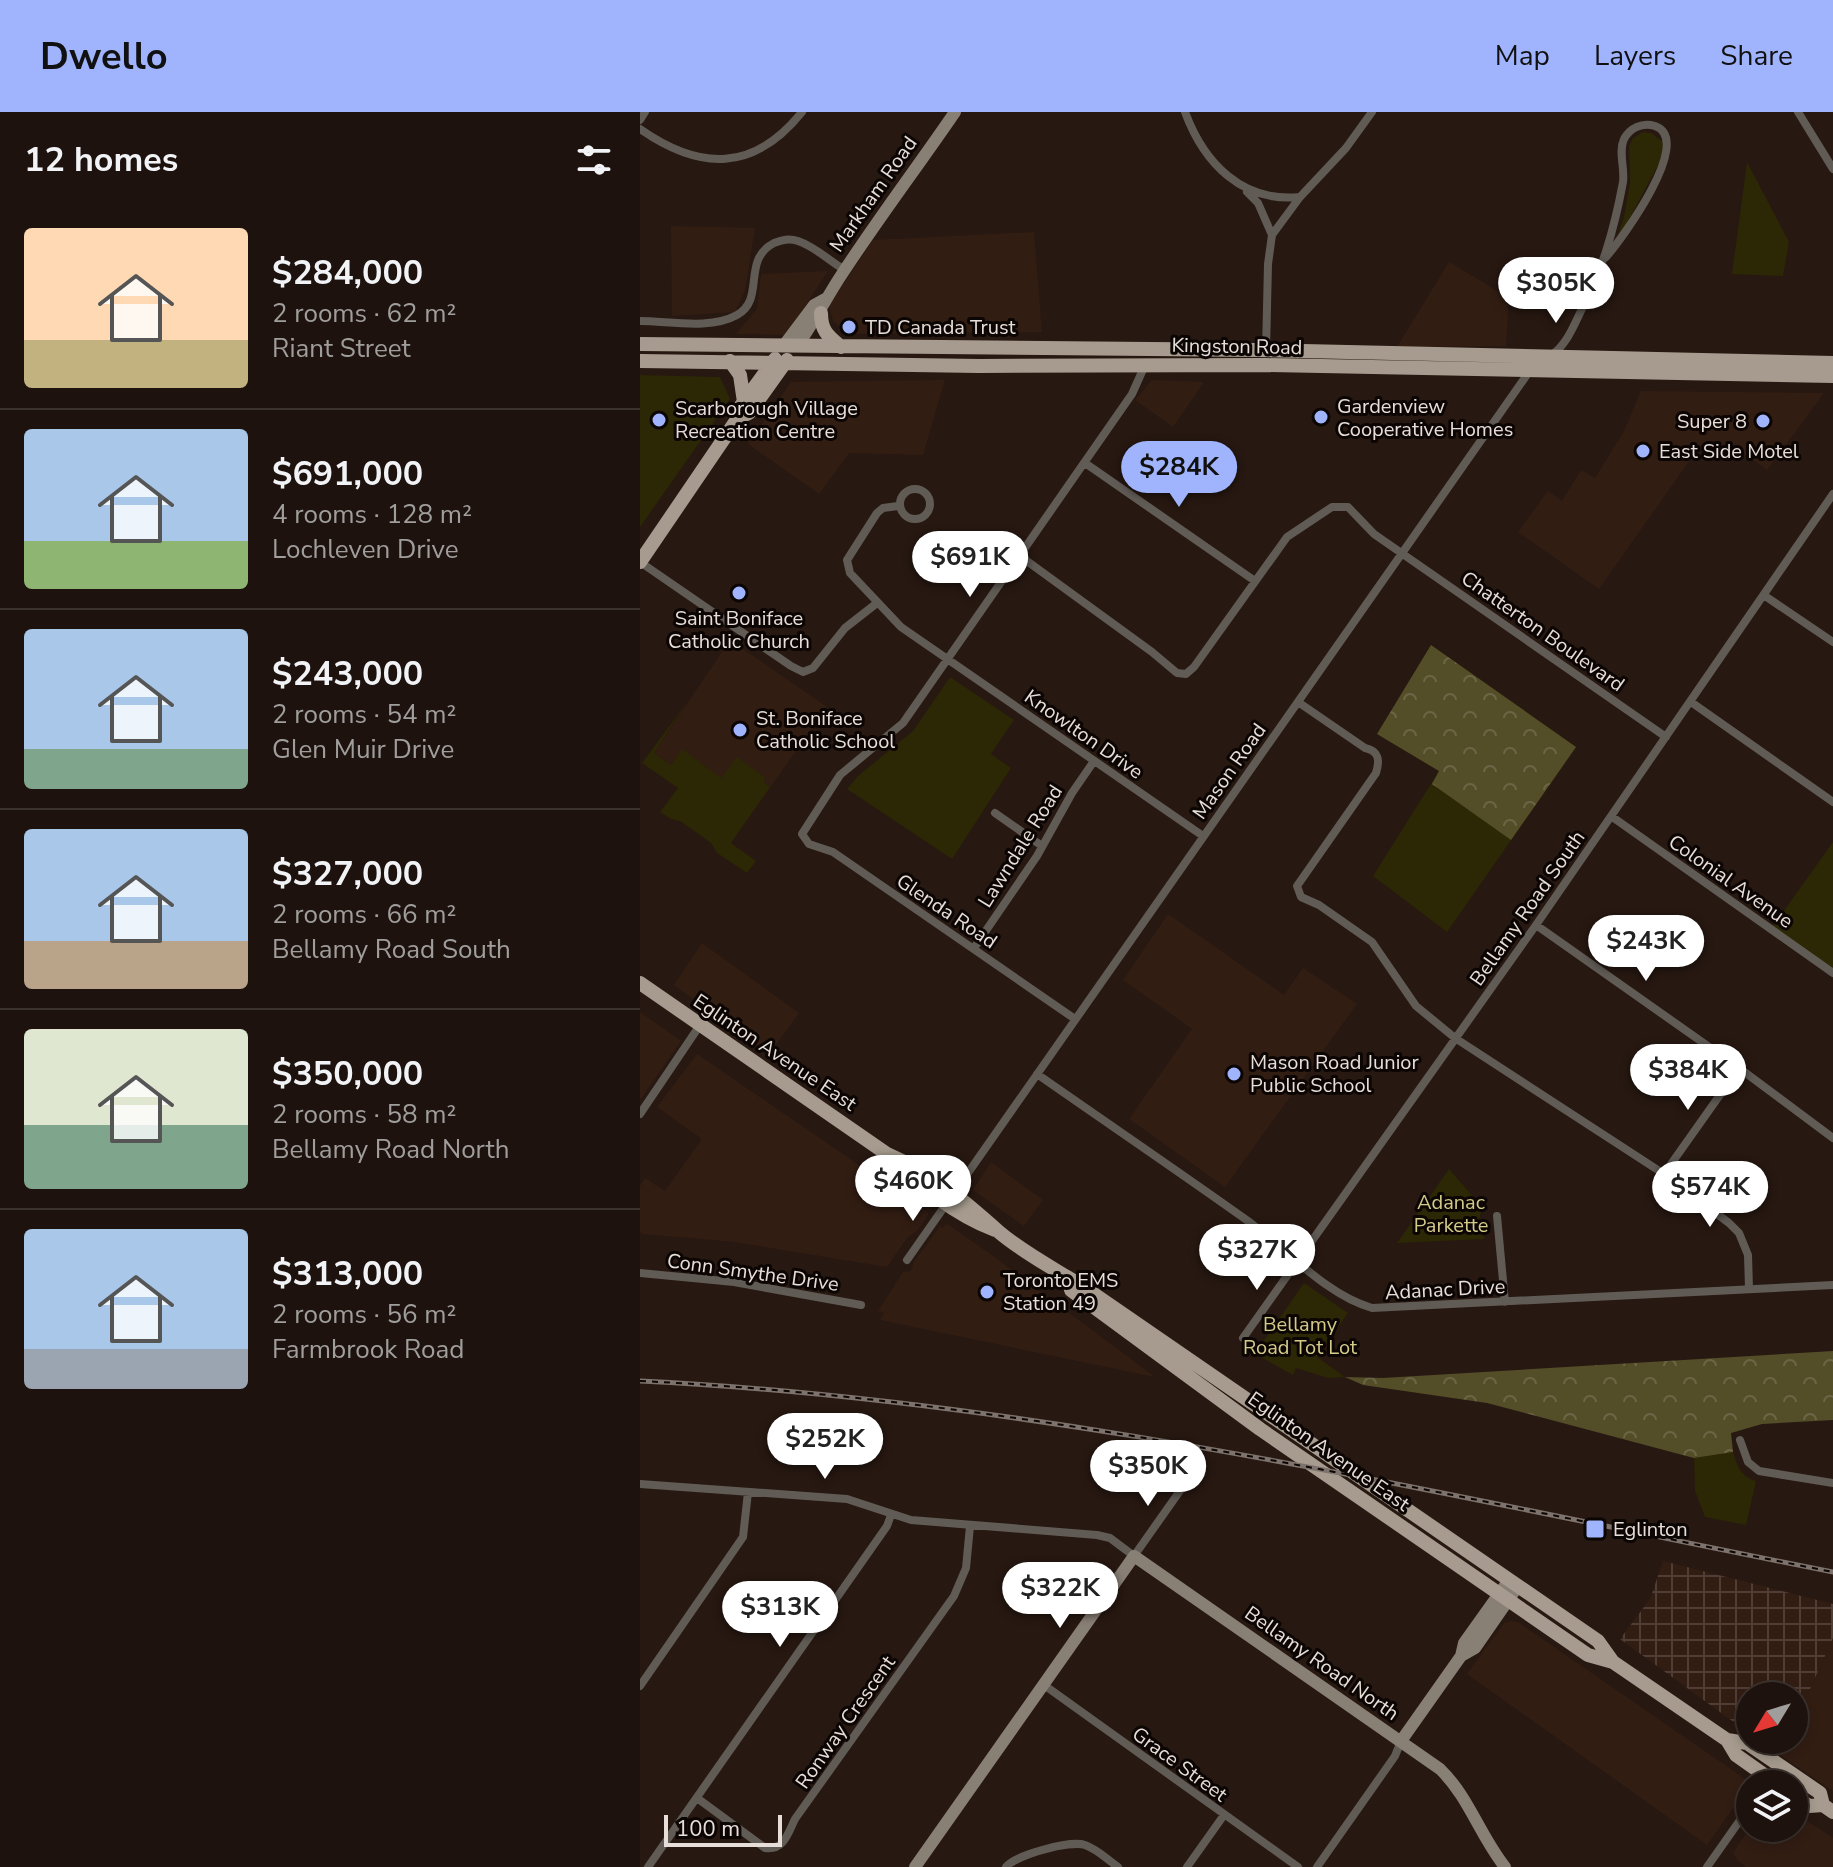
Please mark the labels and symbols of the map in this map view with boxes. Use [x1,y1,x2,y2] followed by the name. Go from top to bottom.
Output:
[823,131,923,258] street label: Markham Road
[1500,257,1612,325] pin: $305K
[865,314,1017,341] place label: TD Canada Trust
[840,318,858,336] marker: TD Canada Trust
[1171,332,1303,361] street label: Kingston Road
[1337,393,1513,443] place label: Gardenview Cooperative Homes
[675,395,858,445] place label: Scarborough Village Recreation Centre
[1312,408,1330,426] marker: Gardenview Cooperative Homes
[1677,408,1747,435] place label: Super 8
[650,411,668,429] marker: Scarborough Village Recreation Centre
[1754,412,1772,430] marker: Super 8
[1659,438,1799,465] place label: East Side Motel
[1123,441,1235,509] pin: $284K
[1634,442,1652,460] marker: East Side Motel
[914,531,1026,599] pin: $691K
[1456,565,1630,698] street label: Chatterton Boulevard
[730,584,748,602] marker: Saint Boniface Catholic Church
[668,605,810,655] place label: Saint Boniface Catholic Church
[1019,683,1149,785] street label: Knowlton Drive
[756,705,895,755] place label: St. Boniface Catholic School
[1186,718,1272,825] street label: Mason Road
[731,721,749,739] marker: St. Boniface Catholic School
[972,780,1069,913] street label: Lawndale Road
[1464,825,1591,991] street label: Bellamy Road South
[1663,828,1798,934] street label: Colonial Avenue
[891,868,1002,955] street label: Glenda Road
[1590,915,1702,983] pin: $243K
[688,988,863,1118] street label: Eglinton Avenue East
[1632,1044,1744,1112] pin: $384K
[1250,1049,1419,1099] place label: Mason Road Junior Public School
[1225,1065,1243,1083] marker: Mason Road Junior Public School
[857,1155,969,1223] pin: $460K
[1654,1161,1766,1229] pin: $574K
[1414,1189,1488,1239] park label: Adanac Parkette
[1201,1224,1313,1292] pin: $327K
[665,1247,841,1298] street label: Conn Smythe Drive
[1003,1267,1118,1317] place label: Toronto EMS Station 49
[1384,1273,1506,1306] street label: Adanac Drive
[978,1283,996,1301] marker: Toronto EMS Station 49
[1243,1311,1358,1361] park label: Bellamy Road Tot Lot
[1243,1385,1416,1518] street label: Eglinton Avenue East
[769,1413,881,1481] pin: $252K
[1092,1440,1204,1508] pin: $350K
[1613,1516,1688,1543] place label: Eglinton
[1584,1518,1606,1540] marker: Eglinton
[1004,1562,1116,1630] pin: $322K
[724,1581,836,1649] pin: $313K
[1239,1600,1404,1727] street label: Bellamy Road North
[789,1649,902,1794] street label: Ronway Crescent
[1736,1682,1808,1754] north arrow
[1127,1721,1234,1809] street label: Grace Street
[664,1811,782,1847] scale bar

